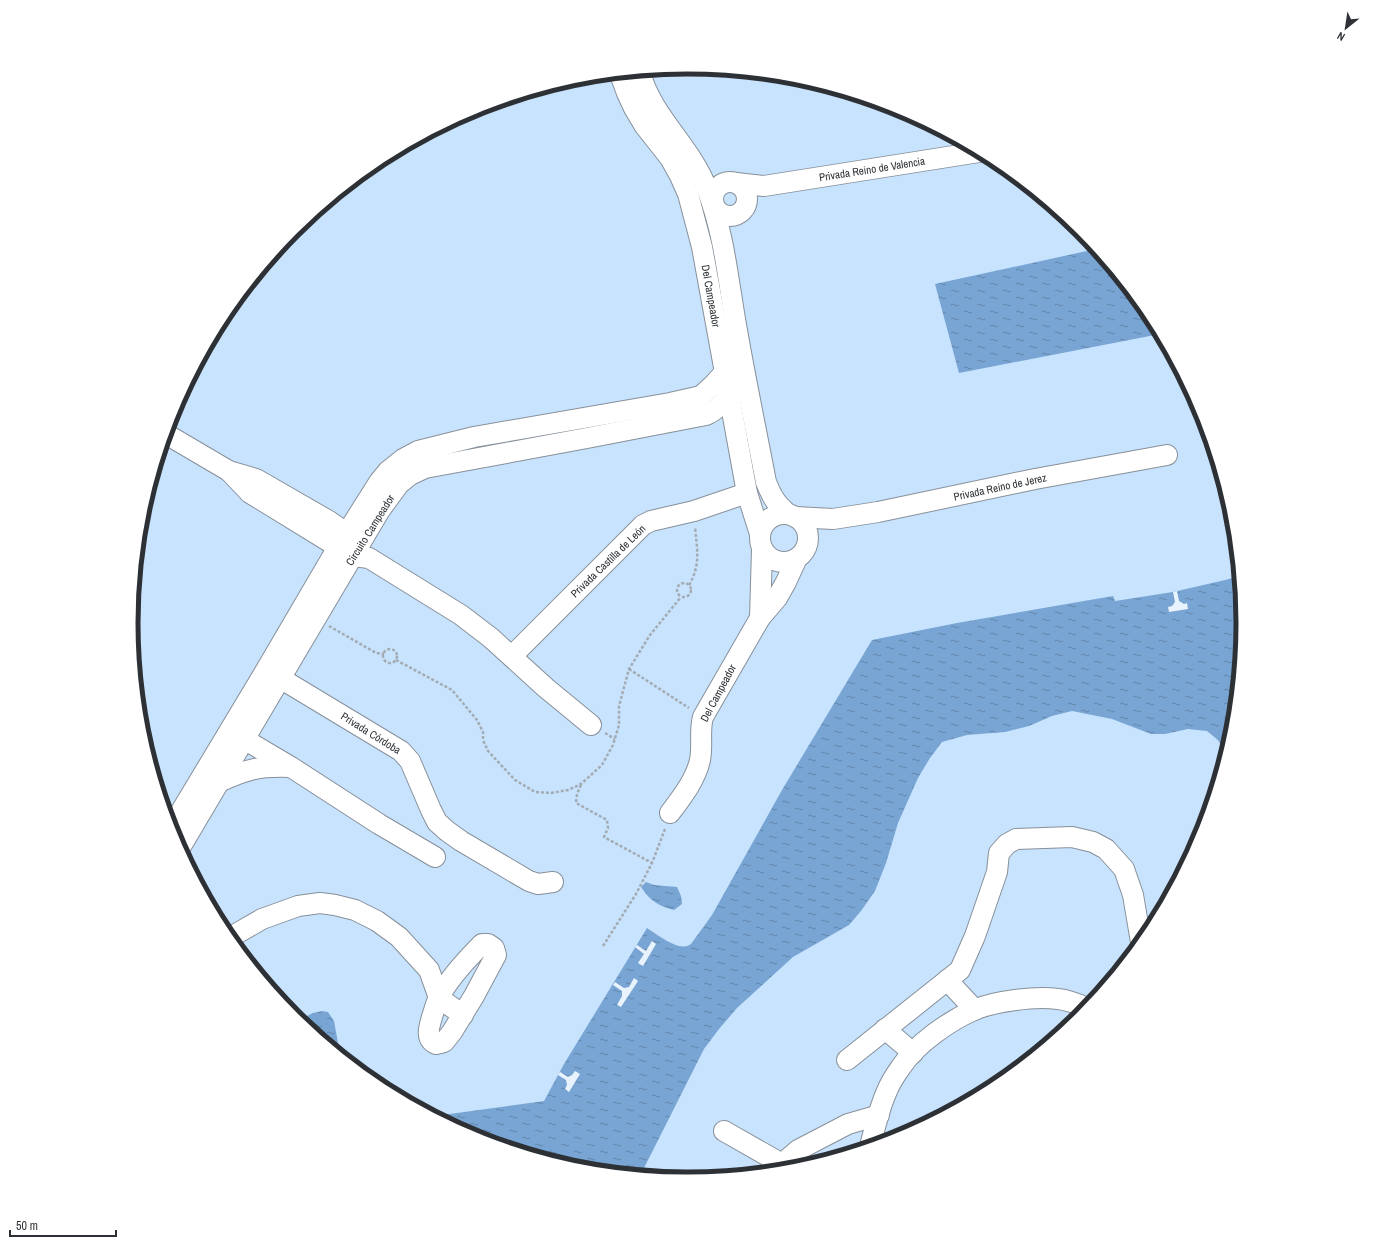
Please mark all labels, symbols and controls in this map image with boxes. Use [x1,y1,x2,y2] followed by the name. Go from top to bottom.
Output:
[1326,8,1366,48] north arrow
[1335,29,1347,44] text: N
[818,154,926,184] street label: Privada Reino de Valencia
[699,264,723,328] street label: Del Campeador
[952,470,1048,504] street label: Privada Reino de Jerez
[343,492,397,568] street label: Circuito Campeador
[568,522,648,600] street label: Privada Castilla de León
[697,662,739,724] street label: Del Campeador
[338,709,404,757] street label: Privada Córdoba
[10,1212,116,1238] scale bar
[16,1218,38,1234] text: 50 m

